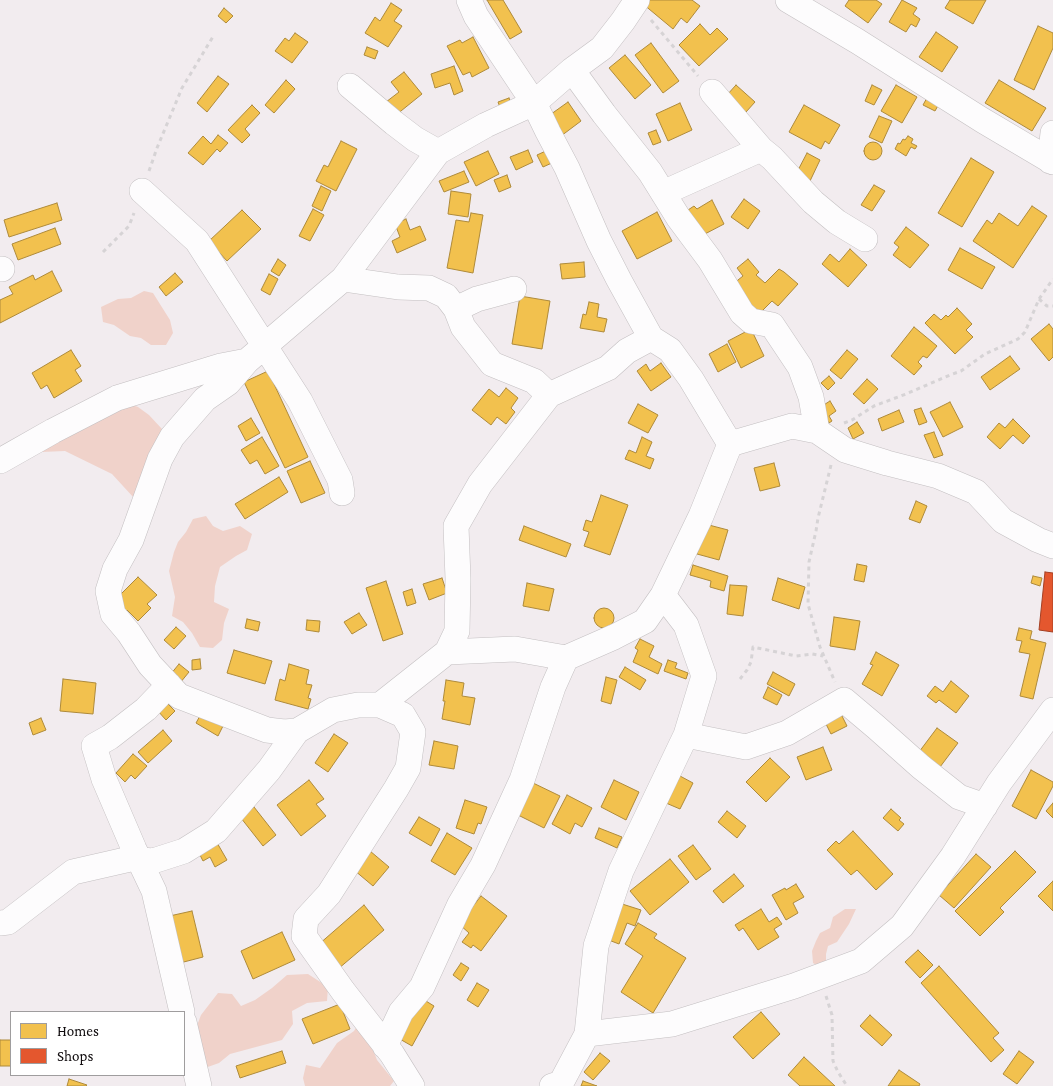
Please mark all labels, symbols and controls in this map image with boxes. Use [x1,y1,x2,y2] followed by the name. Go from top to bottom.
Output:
[10,1011,185,1076] legend
[57,1023,99,1039] text: Homes
[57,1048,93,1064] text: Shops

